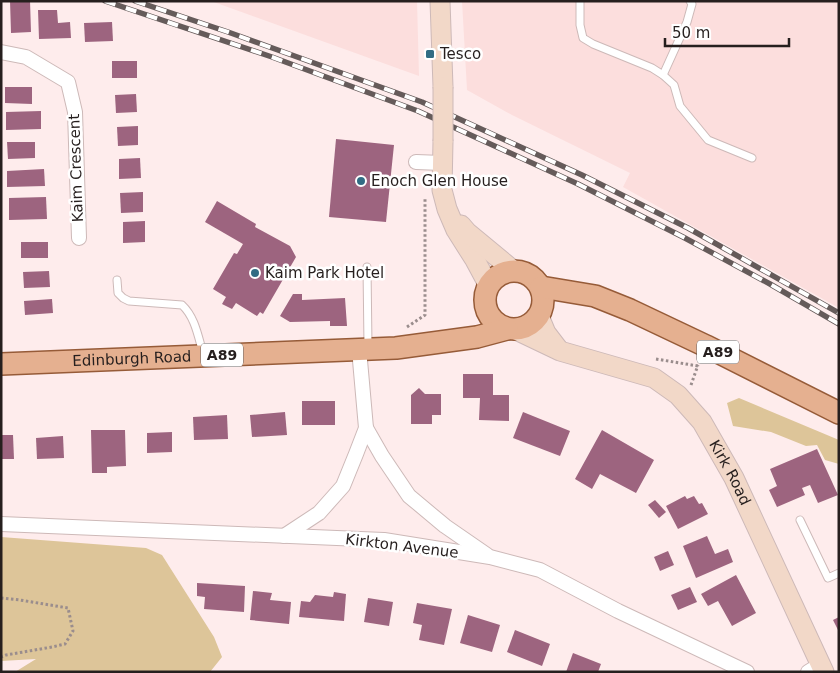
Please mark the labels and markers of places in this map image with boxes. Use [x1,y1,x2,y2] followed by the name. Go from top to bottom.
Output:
[439,45,481,63] place label: Tesco
[424,48,436,60] marker: Tesco
[371,172,508,190] place label: Enoch Glen House
[355,175,367,187] marker: Enoch Glen House
[265,264,384,282] place label: Kaim Park Hotel
[249,267,261,279] marker: Kaim Park Hotel

